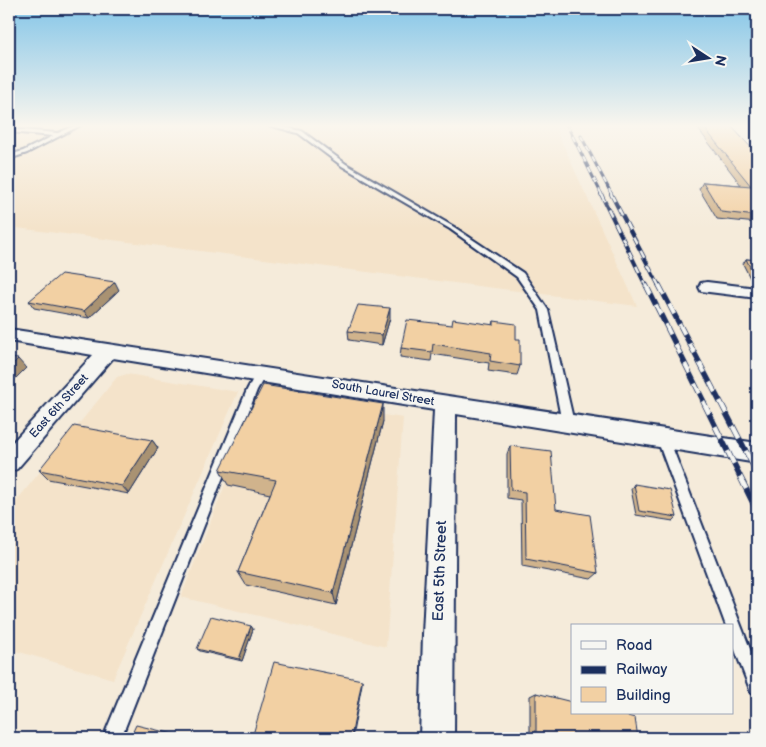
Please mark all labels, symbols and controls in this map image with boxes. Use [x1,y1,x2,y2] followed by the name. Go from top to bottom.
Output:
[684,32,734,82] north arrow
[711,54,730,68] text: N
[26,371,92,441] street label: East 6th Street
[330,377,436,409] street label: South Laurel Street
[429,520,451,622] street label: East 5th Street
[571,624,734,714] legend
[616,636,652,655] text: Road
[616,660,667,679] text: Railway
[616,686,671,705] text: Building

